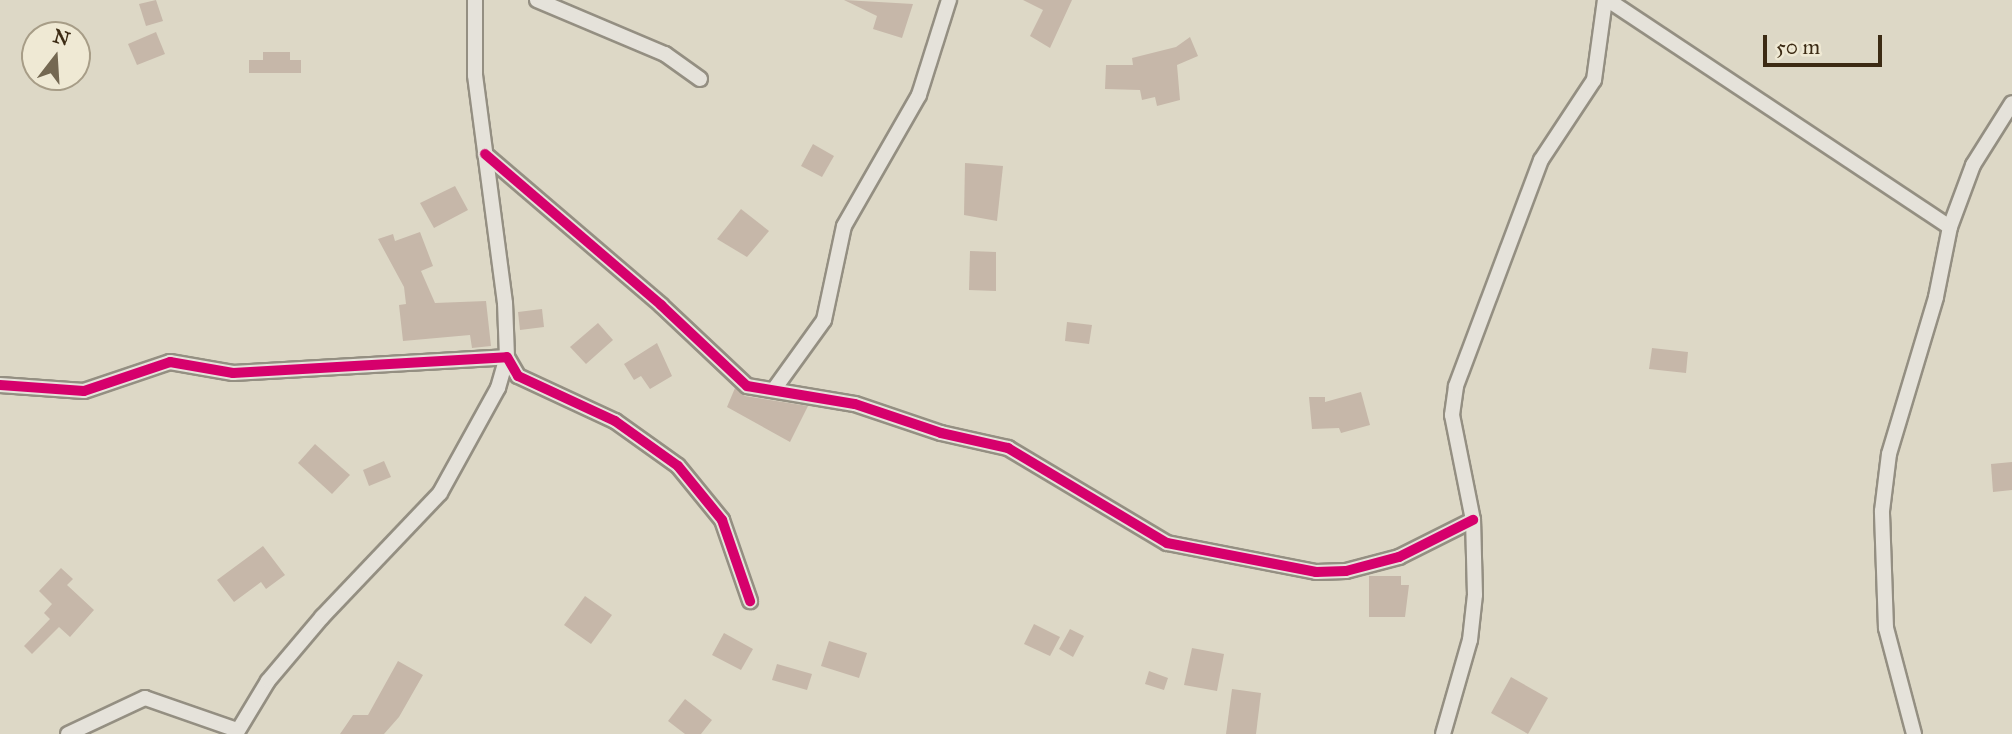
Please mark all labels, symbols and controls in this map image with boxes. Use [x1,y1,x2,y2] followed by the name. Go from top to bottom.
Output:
[21,21,91,91] north arrow
[1767,21,1886,65] scale bar
[51,24,73,51] text: N
[1776,34,1820,60] text: 50 m

